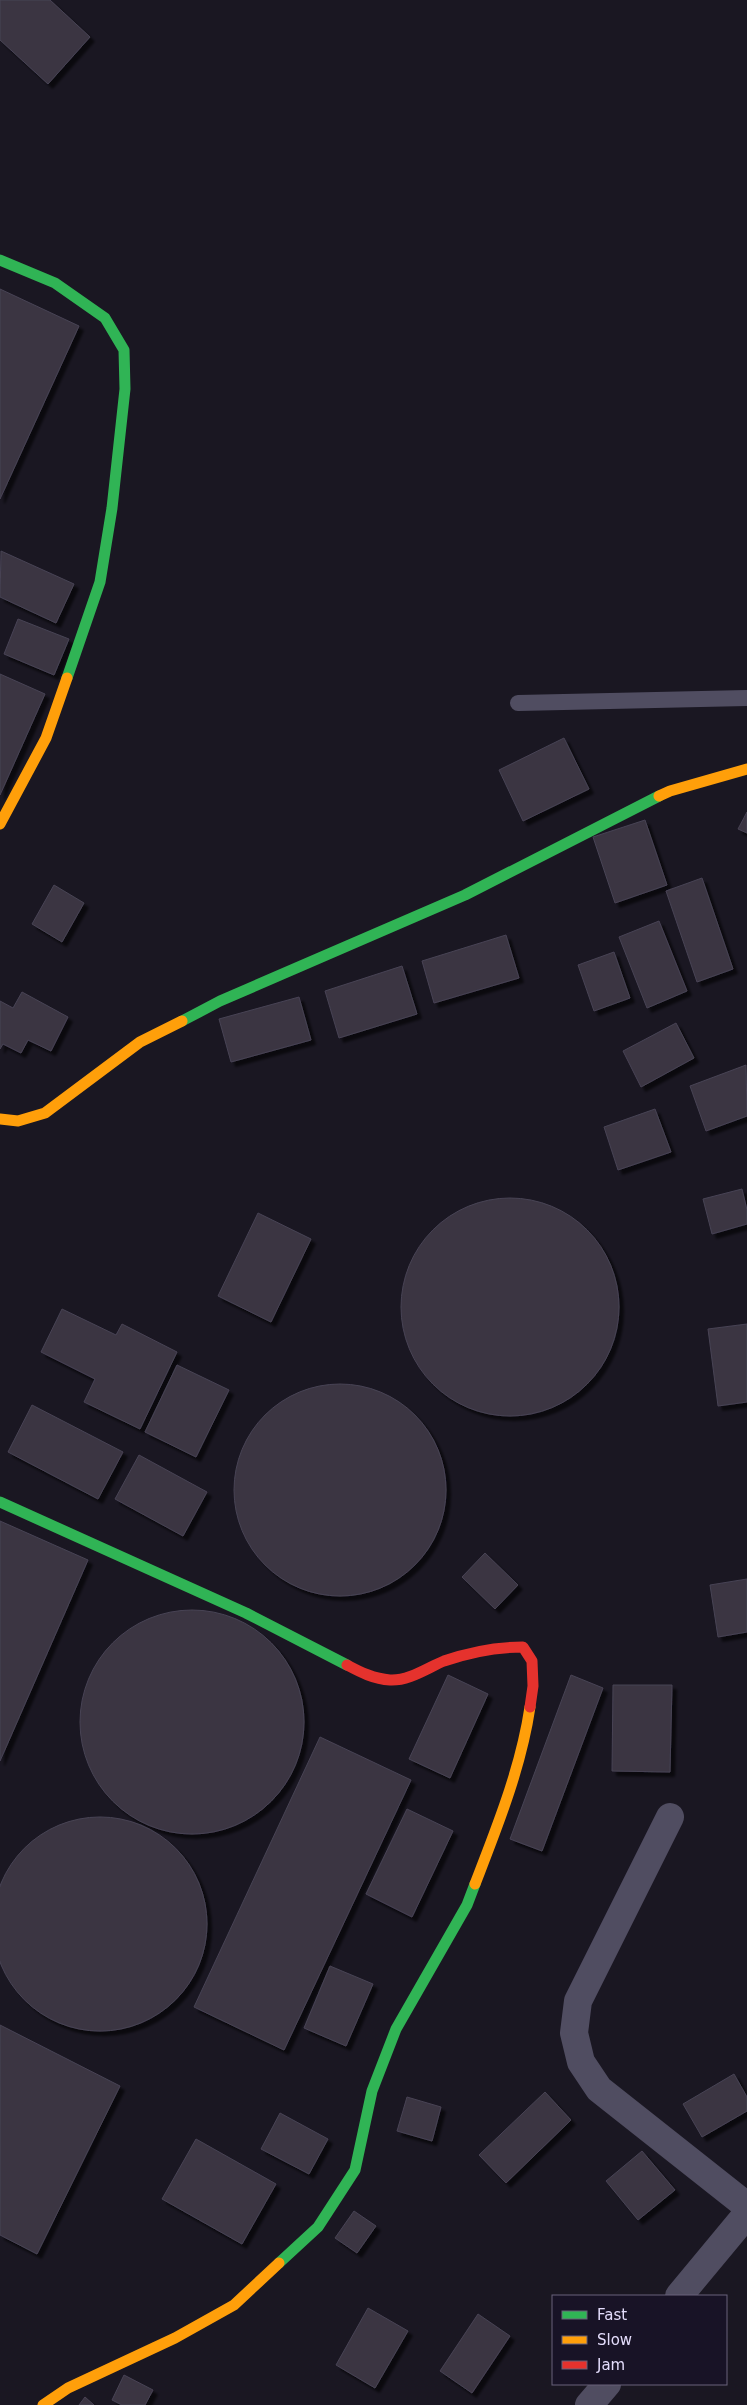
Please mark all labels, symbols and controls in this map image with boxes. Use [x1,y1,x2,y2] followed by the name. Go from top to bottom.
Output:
[552,2295,727,2385] legend
[597,2306,627,2324] text: Fast
[597,2331,632,2349] text: Slow
[596,2356,625,2374] text: Jam

